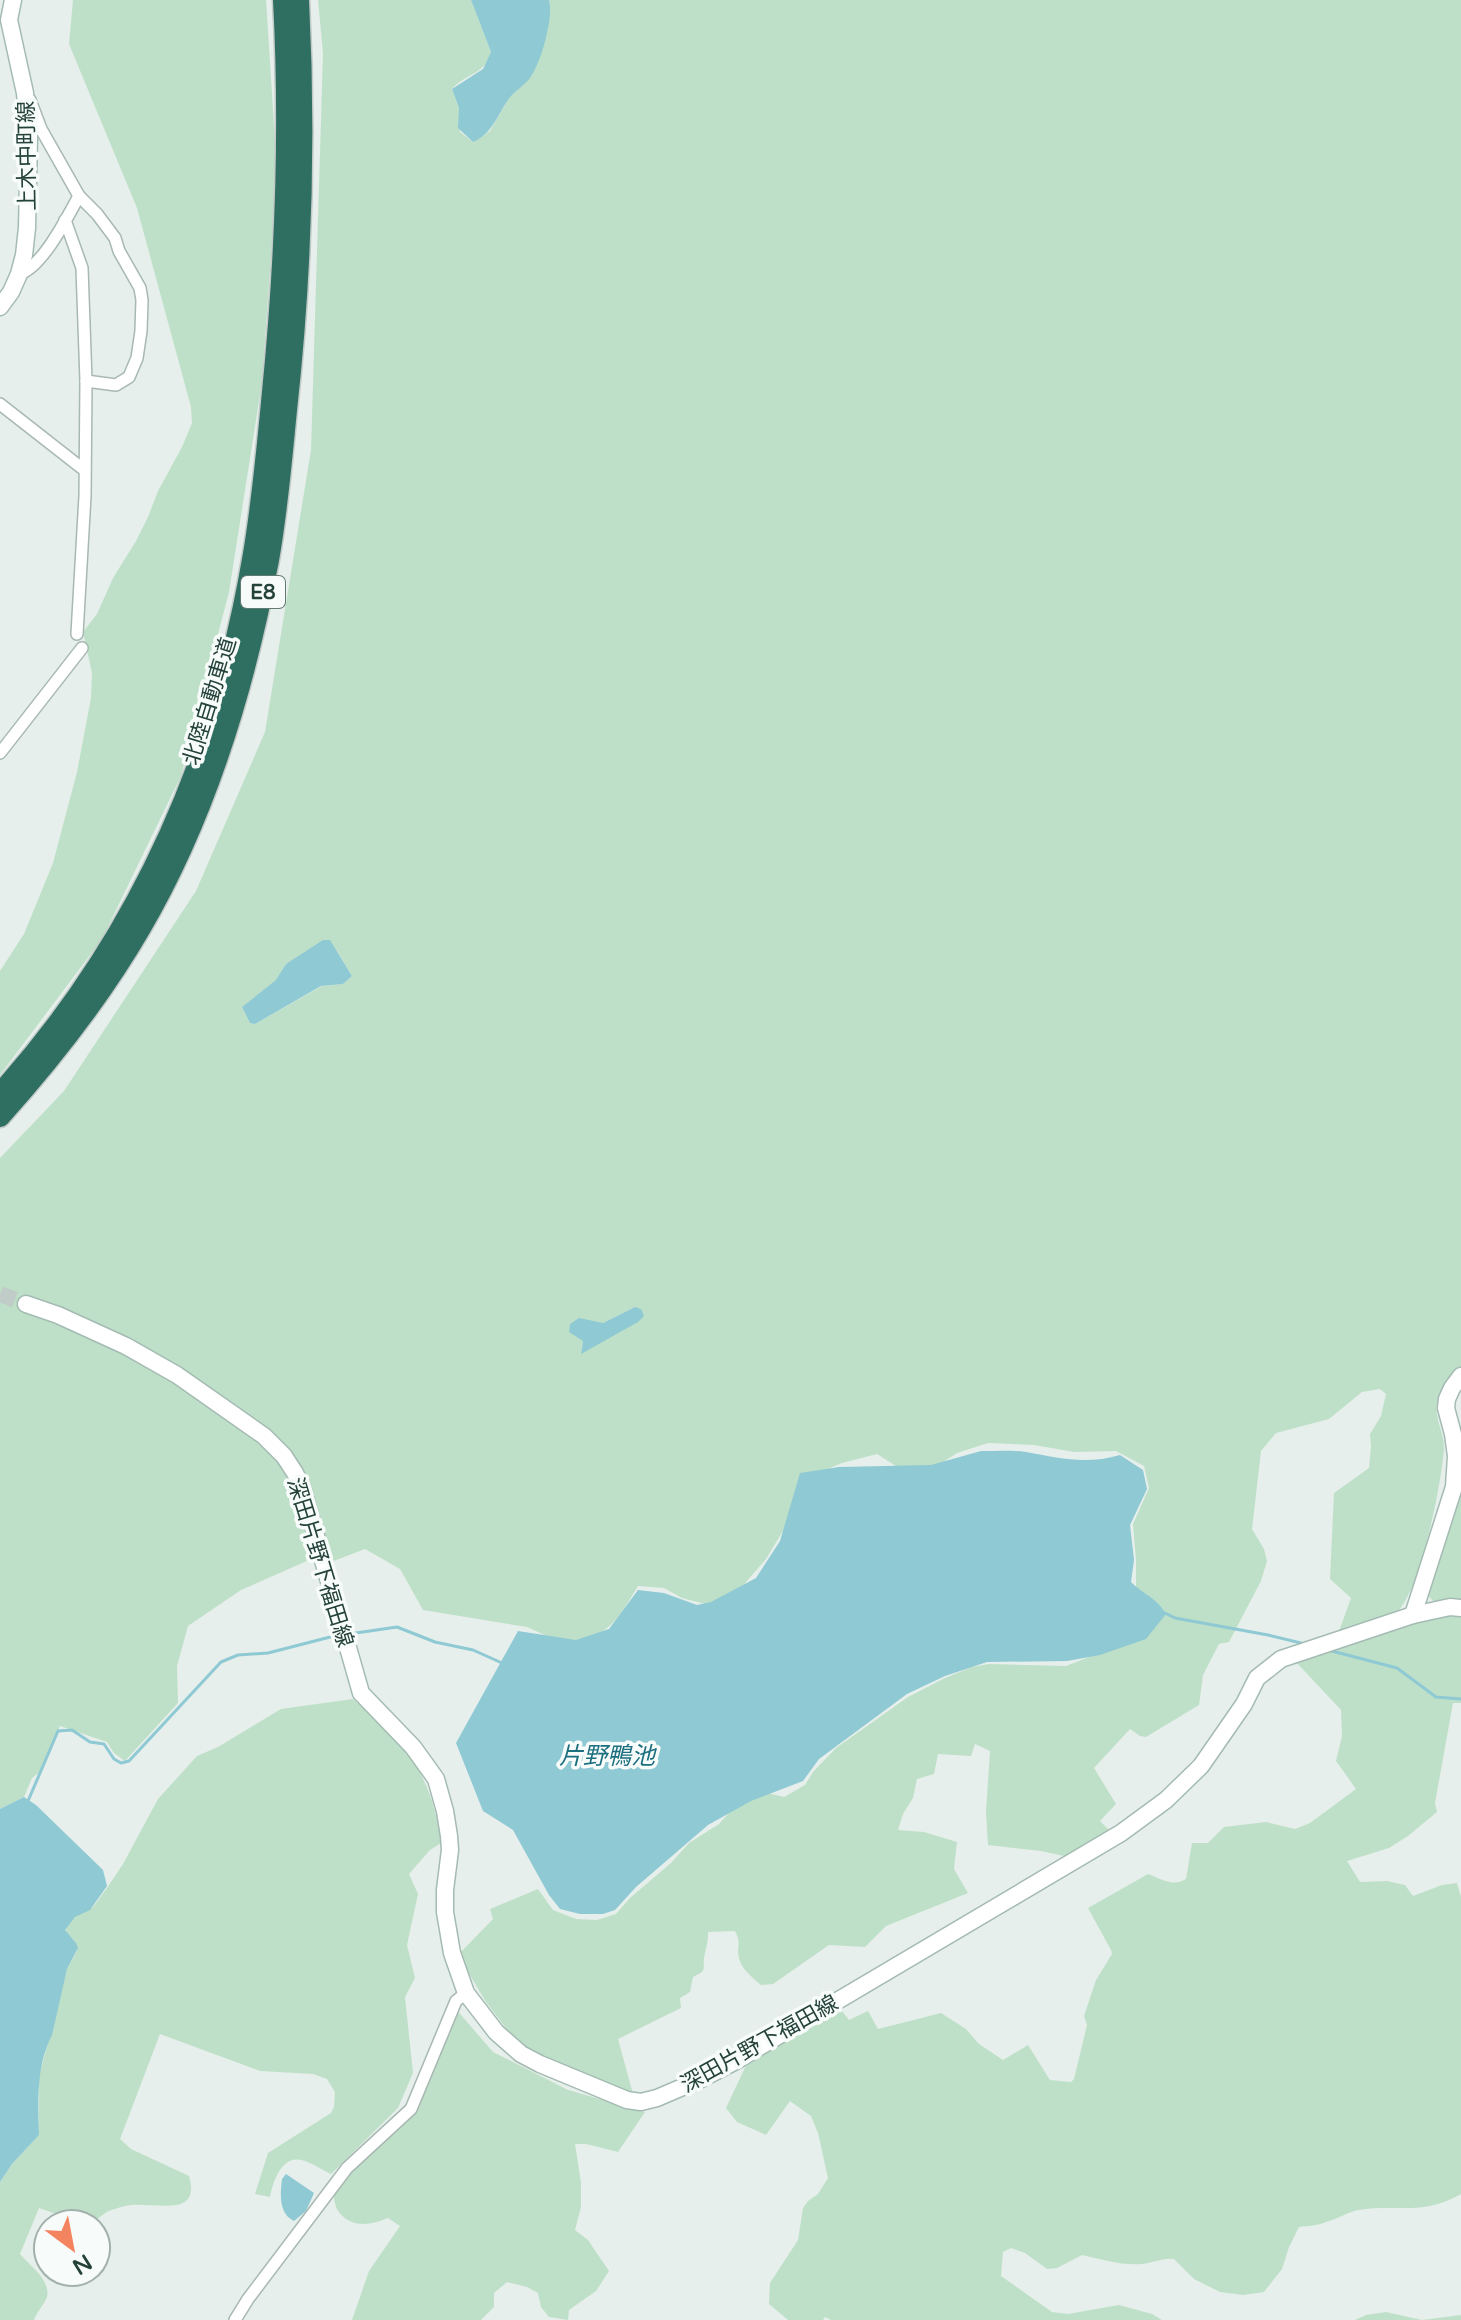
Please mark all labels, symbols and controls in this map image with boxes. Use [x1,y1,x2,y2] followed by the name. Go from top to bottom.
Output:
[13,101,41,211] street label: 上木中町線
[241,576,285,608] road number: E8
[178,634,242,768] street label: 北陸自動車道
[282,1474,358,1650] street label: 深田片野下福田線
[559,1742,657,1771] water label: 片野鴨池
[676,1990,843,2098] street label: 深田片野下福田線
[32,2208,112,2288] north arrow
[68,2248,96,2280] text: N

